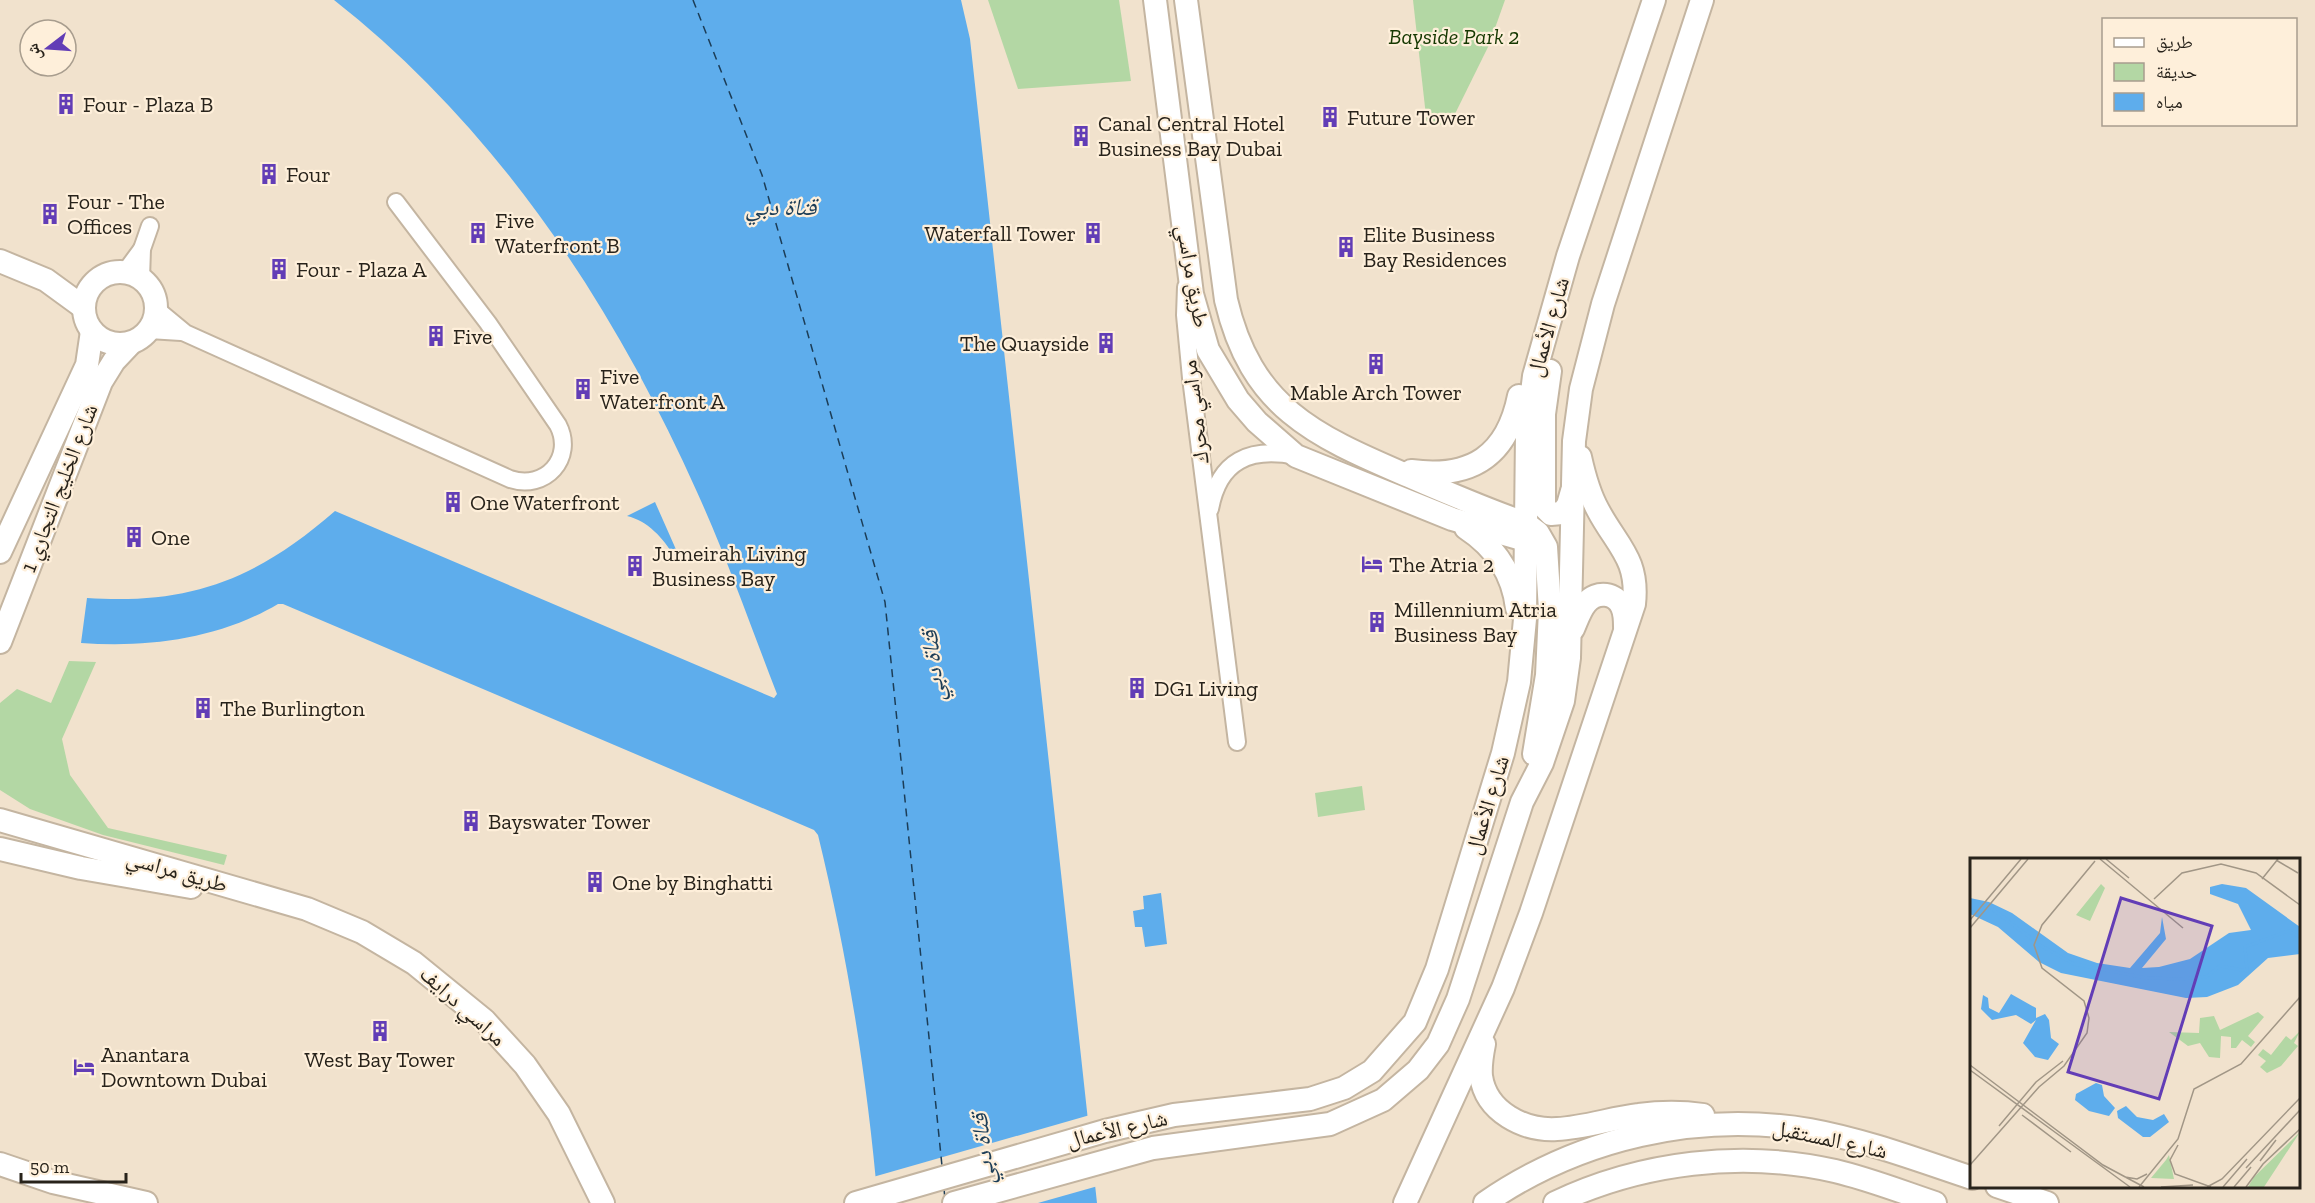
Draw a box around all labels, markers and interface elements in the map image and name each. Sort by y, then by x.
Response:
north arrow [18,18,78,78]
legend [2102,18,2297,126]
park label: Bayside Park 2 [1388,23,1520,50]
text: طريق [2156,31,2193,53]
text: ش [23,41,46,63]
text: حديقة [2156,61,2197,83]
place label: Four - Plaza B [83,91,213,118]
text: مياه [2156,91,2183,113]
building icon: Four - Plaza B [54,92,78,116]
place label: Future Tower [1347,104,1476,131]
building icon: Future Tower [1318,105,1342,129]
place label: Canal Central Hotel Business Bay Dubai [1098,110,1285,162]
building icon: Canal Central Hotel Business Bay Dubai [1069,124,1093,148]
place label: Four [286,161,331,188]
building icon: Four [257,162,281,186]
place label: Four - The Offices [67,188,165,240]
water label: قناة دبي [745,192,820,226]
building icon: Four - The Offices [38,202,62,226]
place label: Five Waterfront B [495,207,620,259]
place label: Waterfall Tower [925,220,1076,247]
building icon: Five Waterfront B [466,221,490,245]
building icon: Waterfall Tower [1081,221,1105,245]
place label: Elite Business Bay Residences [1363,221,1507,273]
street label: طريق مراسي [1167,223,1215,330]
building icon: Elite Business Bay Residences [1334,235,1358,259]
place label: Four - Plaza A [296,256,427,283]
building icon: Four - Plaza A [267,257,291,281]
street label: شارع الأعمال [1521,274,1575,380]
place label: Five [453,323,492,350]
building icon: Five [424,324,448,348]
place label: The Quayside [960,330,1089,357]
building icon: The Quayside [1094,331,1118,355]
building icon: Mable Arch Tower [1364,352,1388,376]
street label: مراسي محرك [1175,358,1218,466]
place label: Five Waterfront A [600,363,726,415]
building icon: Five Waterfront A [571,377,595,401]
place label: Mable Arch Tower [1290,379,1462,406]
street label: شارع الخليج التجاري 1 [15,400,107,577]
place label: One Waterfront [470,489,620,516]
building icon: One Waterfront [441,490,465,514]
place label: One [151,524,190,551]
building icon: One [122,525,146,549]
place label: Jumeirah Living Business Bay [652,540,806,592]
place label: The Atria 2 [1389,551,1494,578]
hotel icon: The Atria 2 [1360,552,1384,576]
building icon: Jumeirah Living Business Bay [623,554,647,578]
place label: Millennium Atria Business Bay [1394,596,1557,648]
building icon: Millennium Atria Business Bay [1365,610,1389,634]
water label: قناة دبي [914,626,955,703]
place label: DG1 Living [1154,675,1258,702]
building icon: DG1 Living [1125,676,1149,700]
place label: The Burlington [220,695,365,722]
building icon: The Burlington [191,696,215,720]
street label: شارع الأعمال [1459,752,1515,858]
place label: Bayswater Tower [488,808,651,835]
building icon: Bayswater Tower [459,809,483,833]
street label: طريق مراسي [122,844,231,902]
inset map [1970,858,2300,1188]
place label: One by Binghatti [612,869,773,896]
building icon: One by Binghatti [583,870,607,894]
street label: مراسي درايف [412,960,512,1055]
building icon: West Bay Tower [368,1019,392,1043]
place label: Anantara Downtown Dubai [101,1041,267,1093]
place label: West Bay Tower [305,1046,455,1073]
hotel icon: Anantara Downtown Dubai [72,1055,96,1079]
street label: شارع الأعمال [1064,1104,1170,1154]
water label: قناة دبي [964,1109,1005,1186]
street label: شارع المستقبل [1770,1114,1890,1164]
scale bar [21,1146,126,1184]
text: 50 m [30,1156,70,1178]

